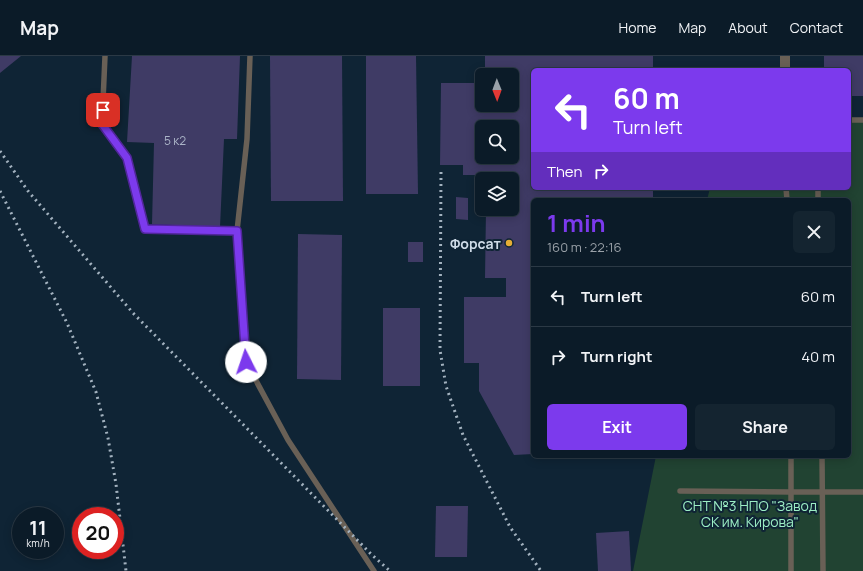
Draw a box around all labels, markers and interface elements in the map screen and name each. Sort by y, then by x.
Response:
text: Map [20,15,59,41]
text: Home [619,18,656,37]
text: Map [678,18,706,37]
text: About [728,18,768,37]
text: Contact [790,18,843,37]
north arrow [475,68,519,112]
map controls [475,68,519,216]
text: 60 m [613,79,680,117]
icon: left [547,84,599,136]
pin [86,93,120,127]
icon: arrive [92,99,114,121]
text: Turn left [613,115,683,139]
button: search [475,120,519,164]
house number: 5 к2 [164,132,186,149]
icon: right [590,160,612,182]
text: Then [547,161,582,182]
button: layers [475,172,519,216]
text: 1 min [547,206,606,239]
button: close [793,211,835,253]
place label: Форсат [450,234,502,253]
marker: Форсат [504,238,514,248]
text: 160 m · 22:16 [547,238,622,256]
icon: left [547,286,569,308]
text: Turn left [581,286,643,307]
text: 60 m [801,286,835,307]
position arrow [225,341,267,383]
icon: right [547,346,569,368]
text: Turn right [581,346,652,367]
text: 40 m [801,346,835,367]
button: Exit [547,404,687,450]
button: Share [695,404,835,450]
park label: СНТ №3 НПО "Завод СК им. Кирова" [683,496,817,531]
speed limit sign: 20 [72,507,124,559]
text: 11 [29,514,47,541]
text: km/h [26,536,50,550]

